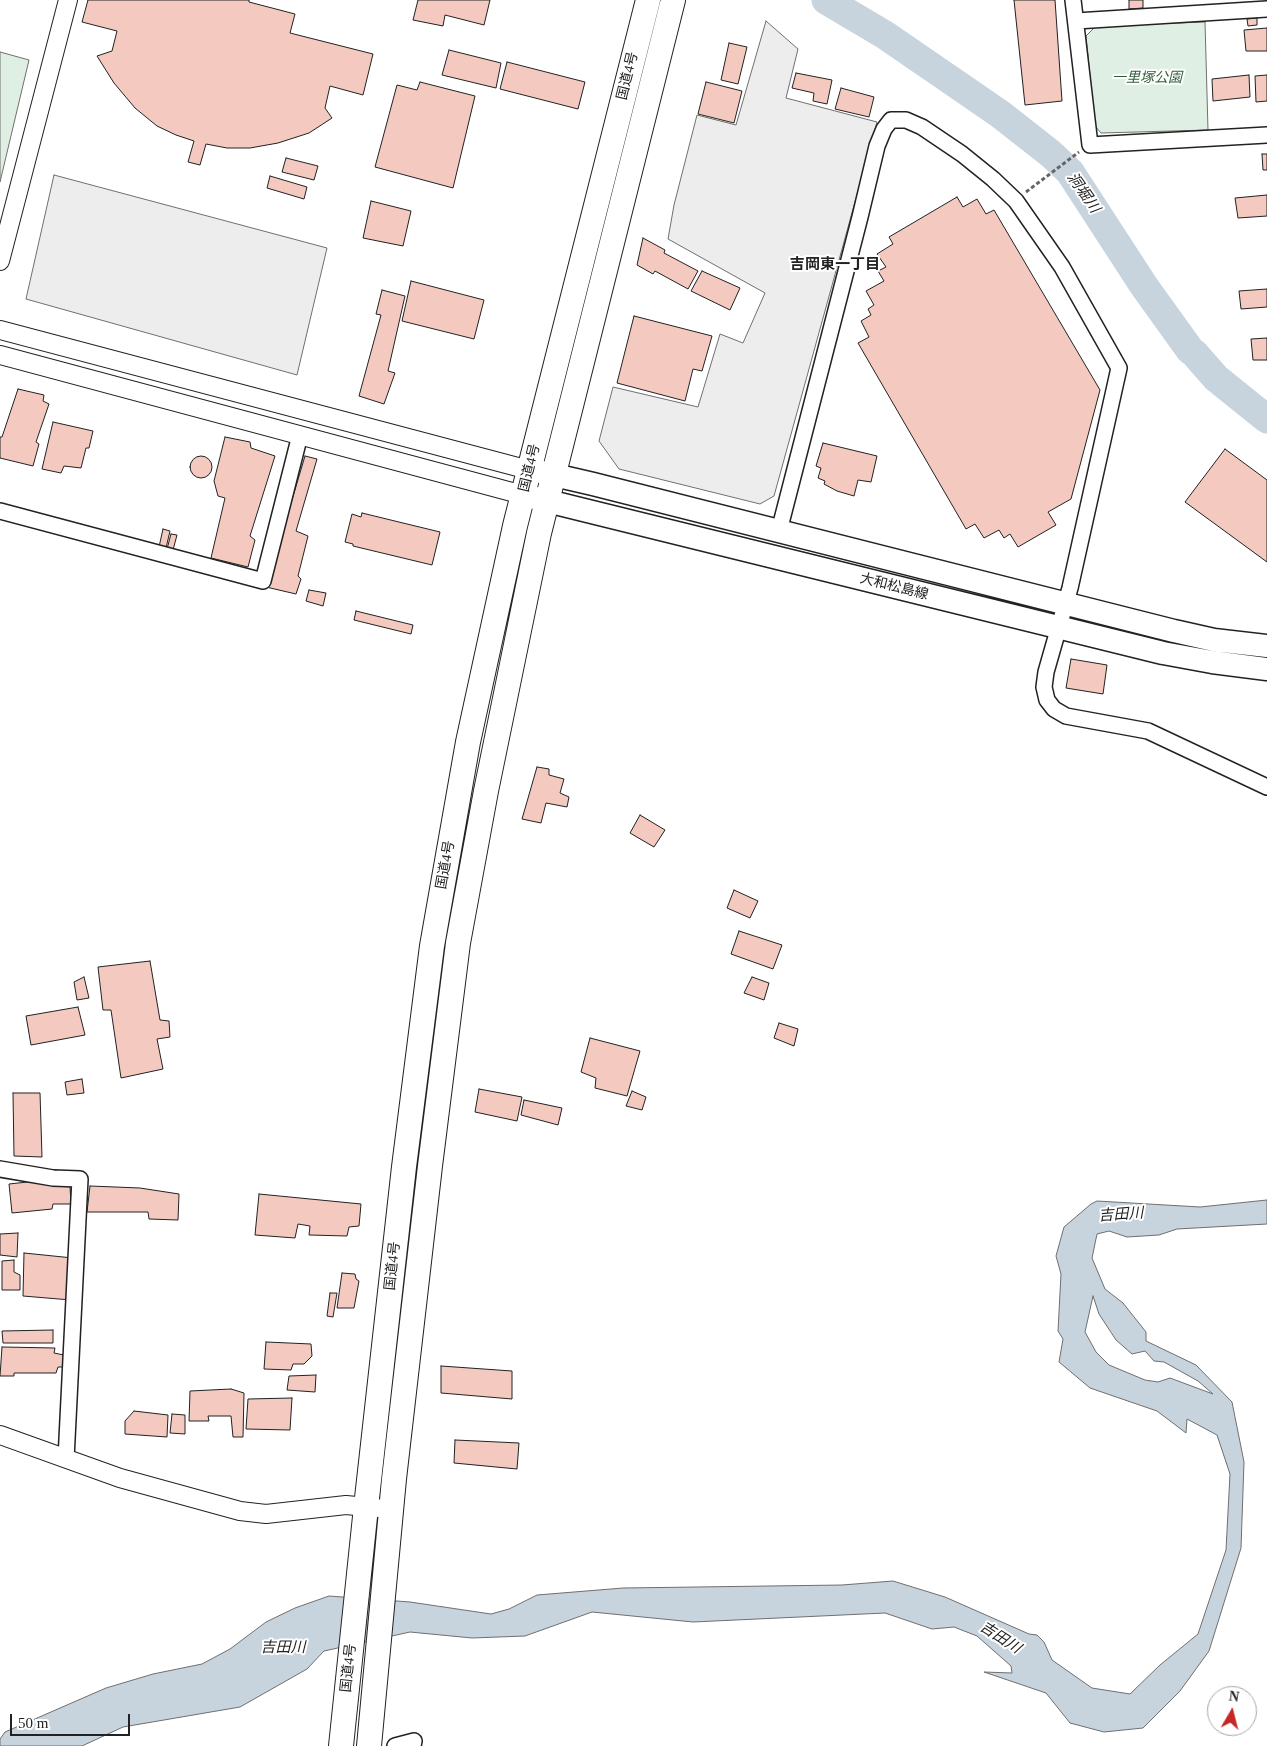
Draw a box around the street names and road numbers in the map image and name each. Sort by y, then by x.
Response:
street label: 国道4号 [614,50,642,102]
street label: 国道4号 [516,442,544,494]
street label: 大和松島線 [858,570,930,604]
street label: 国道4号 [433,839,459,891]
street label: 国道4号 [382,1241,404,1291]
street label: 国道4号 [338,1643,360,1693]

